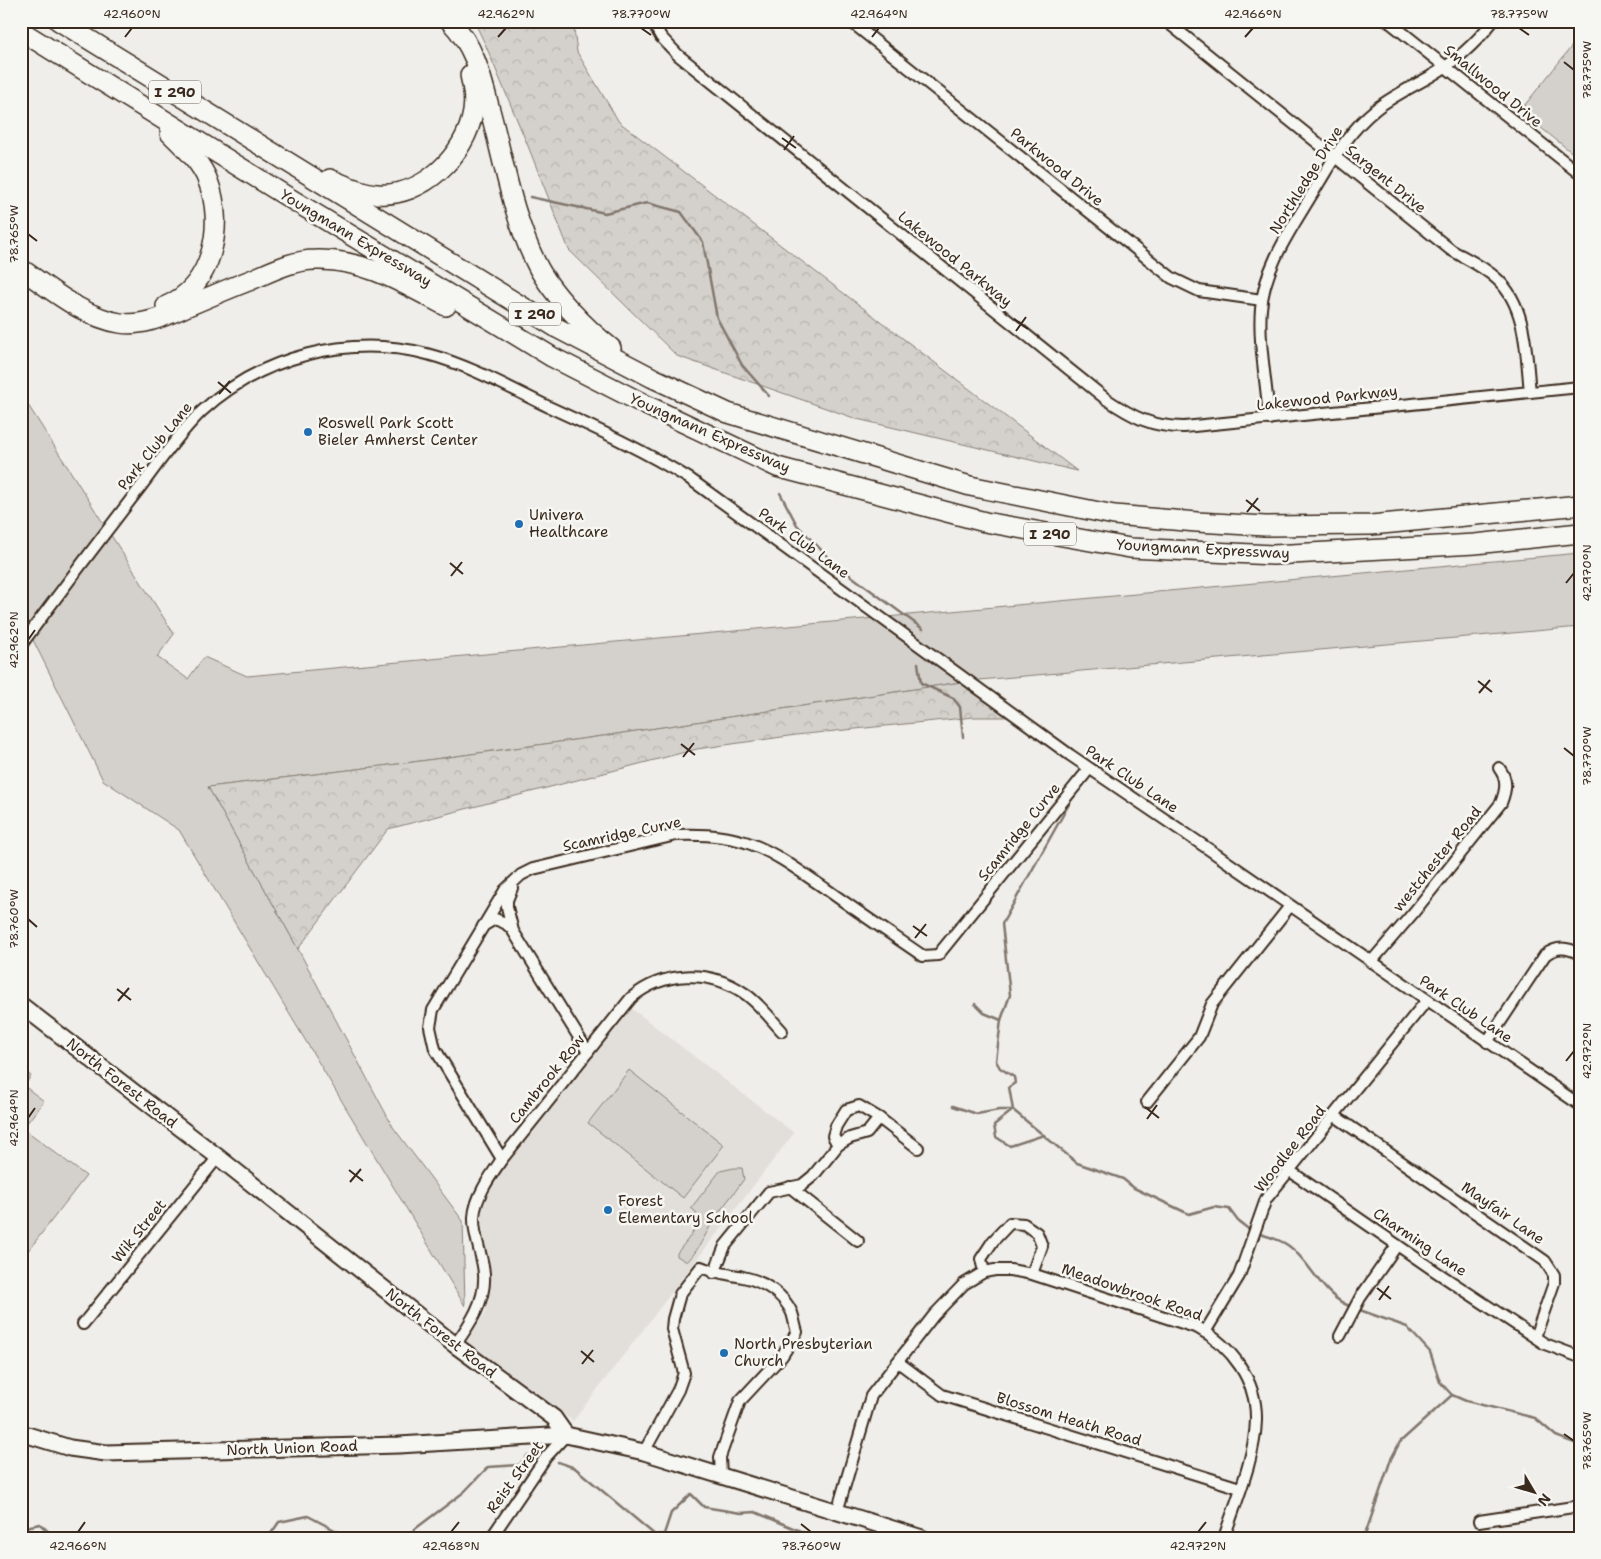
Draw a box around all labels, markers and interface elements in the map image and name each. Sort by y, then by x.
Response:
text: 42.960°N [103,6,161,22]
text: 42.962°N [477,6,535,22]
text: 78.770°W [611,6,671,22]
text: 42.964°N [850,6,908,22]
text: 42.966°N [1224,6,1282,22]
text: 78.775°W [1490,6,1548,22]
street label: Smallwood Drive [1440,40,1546,132]
text: 78.775°W [1579,41,1595,99]
road number: I 290 [149,80,201,104]
street label: Northledge Drive [1265,122,1347,238]
street label: Parkwood Drive [1006,123,1108,211]
street label: Sargent Drive [1341,140,1431,218]
street label: Youngmann Expressway [276,185,436,291]
text: 78.765°W [6,205,22,263]
street label: Lakewood Parkway [894,207,1016,311]
road number: I 290 [509,302,561,326]
street label: Lakewood Parkway [1255,381,1399,415]
street label: Youngmann Expressway [626,388,794,478]
street label: Park Club Lane [113,398,197,494]
place label: Roswell Park Scott Bieler Amherst Center [318,413,478,450]
marker: Roswell Park Scott Bieler Amherst Center [302,426,314,438]
street label: Park Club Lane [754,503,854,583]
place label: Univera Healthcare [529,505,608,542]
marker: Univera Healthcare [513,518,525,530]
road number: I 290 [1024,522,1076,546]
street label: Youngmann Expressway [1116,534,1290,564]
text: 42.970°N [1579,544,1595,602]
text: 42.962°N [6,611,22,669]
text: 78.770°W [1579,726,1595,786]
street label: Park Club Lane [1082,740,1182,818]
street label: Scamridge Curve [973,779,1065,885]
street label: westchester Road [1388,802,1486,916]
street label: Scamridge Curve [561,812,683,856]
text: 78.760°W [6,889,22,949]
street label: Park Club Lane [1416,970,1516,1048]
text: 42.972°N [1579,1023,1595,1079]
street label: Cambrook Row [505,1030,589,1128]
street label: North Forest Road [63,1033,182,1133]
text: 42.964°N [6,1089,22,1147]
street label: Woodlee Road [1250,1101,1331,1197]
street label: Mayfair Lane [1457,1177,1549,1249]
place label: Forest Elementary School [618,1191,754,1228]
street label: Wik Street [107,1195,171,1267]
street label: Charming Lane [1369,1203,1471,1281]
marker: Forest Elementary School [602,1204,614,1216]
street label: Meadowbrook Road [1059,1259,1206,1326]
street label: North Forest Road [382,1283,501,1383]
place label: North Presbyterian Church [734,1334,872,1371]
marker: North Presbyterian Church [718,1347,730,1359]
street label: Blossom Heath Road [994,1387,1144,1451]
text: 78.765°W [1579,1412,1595,1470]
street label: North Union Road [226,1436,359,1460]
street label: Reist Street [482,1437,548,1517]
north arrow [1508,1466,1558,1516]
text: N [1534,1490,1555,1510]
text: 42.966°N [49,1538,107,1554]
text: 42.968°N [422,1538,480,1554]
text: 78.760°W [781,1538,841,1554]
text: 42.972°N [1170,1538,1226,1554]

